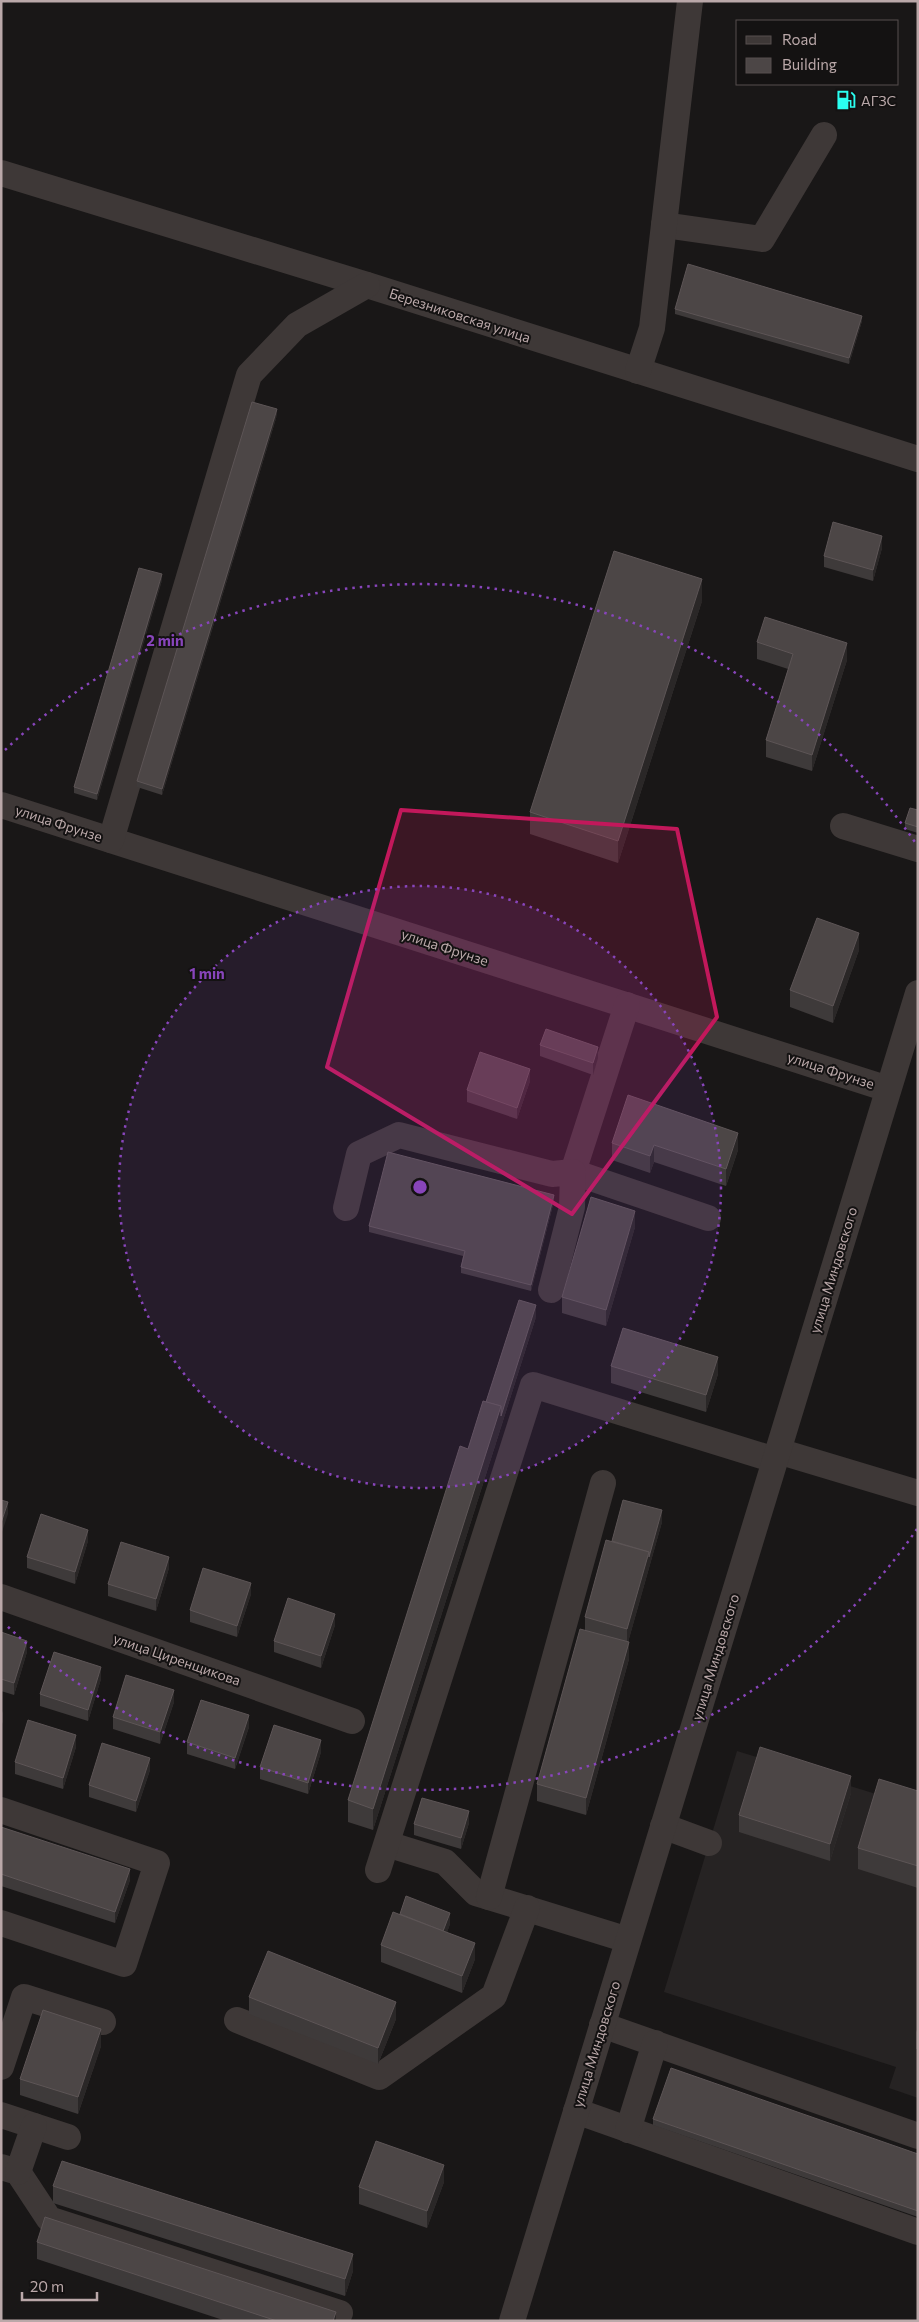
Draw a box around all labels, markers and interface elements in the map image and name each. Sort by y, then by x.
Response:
legend [736,20,899,85]
text: Road [782,30,817,48]
text: Building [782,55,837,73]
fuel station icon: АГЗС [835,89,857,111]
place label: АГЗС [861,92,896,109]
street label: Березниковская улица [387,284,533,346]
text: 2 min [146,631,184,649]
street label: улица Фрунзе [13,801,105,845]
street label: улица Фрунзе [399,925,491,969]
text: 1 min [189,964,225,982]
street label: улица Фрунзе [785,1048,877,1092]
centre of rings [411,1178,429,1196]
street label: улица Миндовского [806,1205,860,1335]
street label: улица Миндовского [688,1592,742,1722]
street label: улица Циренщикова [111,1629,243,1689]
street label: улица Миндовского [569,1979,623,2109]
scale bar [22,2270,98,2302]
text: 20 m [30,2277,64,2295]

